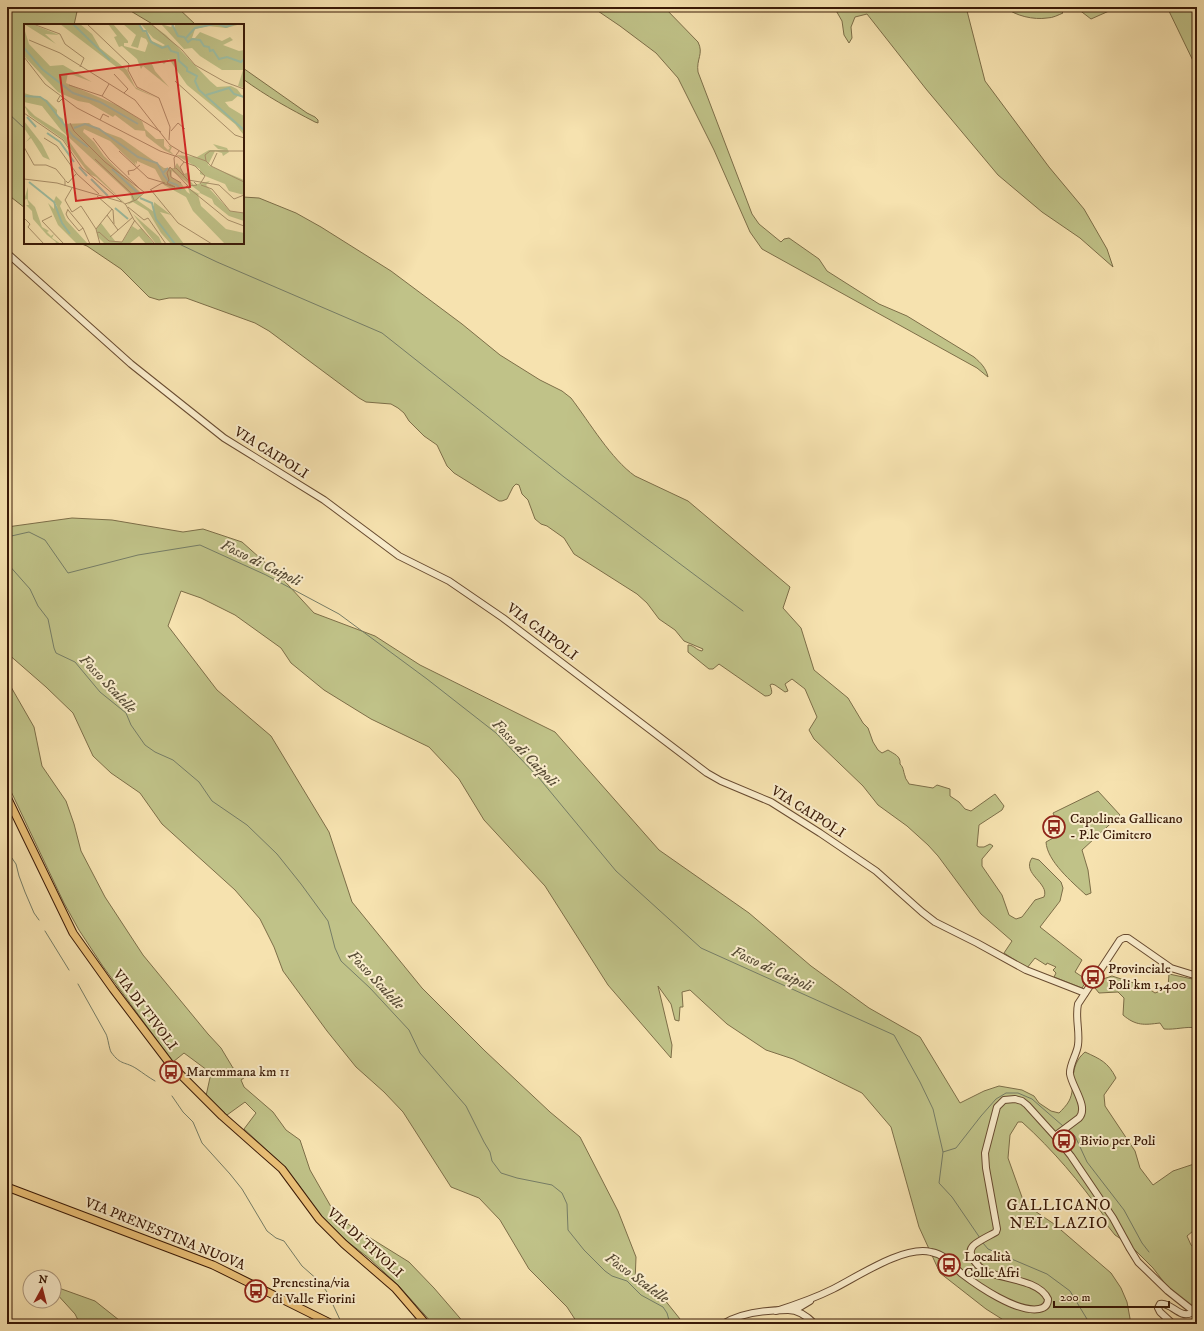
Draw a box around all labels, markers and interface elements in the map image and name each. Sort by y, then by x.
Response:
inset map [24,24,244,244]
street label: VIA CAIPOLI [230,423,312,483]
water label: Fosso di Caipoli [218,535,305,591]
street label: VIA CAIPOLI [502,599,581,665]
water label: Fosso Scalelle [75,651,141,718]
water label: Fosso di Caipoli [488,715,563,792]
street label: VIA CAIPOLI [767,782,849,842]
place label: Capolinea Gallicano - P.le Cimitero [1070,810,1183,844]
bus stop icon: Capolinea Gallicano - P.le Cimitero [1041,814,1067,840]
water label: Fosso di Caipoli [728,942,816,996]
water label: Fosso Scalelle [344,946,409,1014]
place label: Provinciale Poli km 1,400 [1108,960,1186,994]
bus stop icon: Provinciale Poli km 1,400 [1080,964,1106,990]
street label: VIA DI TIVOLI [108,965,181,1054]
bus stop icon: Maremmana km 11 [158,1059,184,1085]
place label: Maremmana km 11 [186,1063,290,1081]
bus stop icon: Bivio per Poli [1051,1128,1077,1154]
place label: Bivio per Poli [1080,1132,1156,1150]
street label: VIA PRENESTINA NUOVA [81,1193,249,1275]
district label: GALLICANO NEL LAZIO [1007,1195,1112,1233]
street label: VIA DI TIVOLI [322,1203,407,1282]
water label: Fosso Scalelle [601,1248,673,1308]
place label: Località Colle Afri [964,1248,1020,1282]
bus stop icon: Località Colle Afri [936,1252,962,1278]
north arrow [22,1269,62,1309]
text: N [38,1273,48,1288]
place label: Prenestina/via di Valle Fiorini [272,1274,356,1308]
bus stop icon: Prenestina/via di Valle Fiorini [243,1278,269,1304]
scale bar [1054,1283,1169,1309]
text: 200 m [1060,1290,1090,1305]

